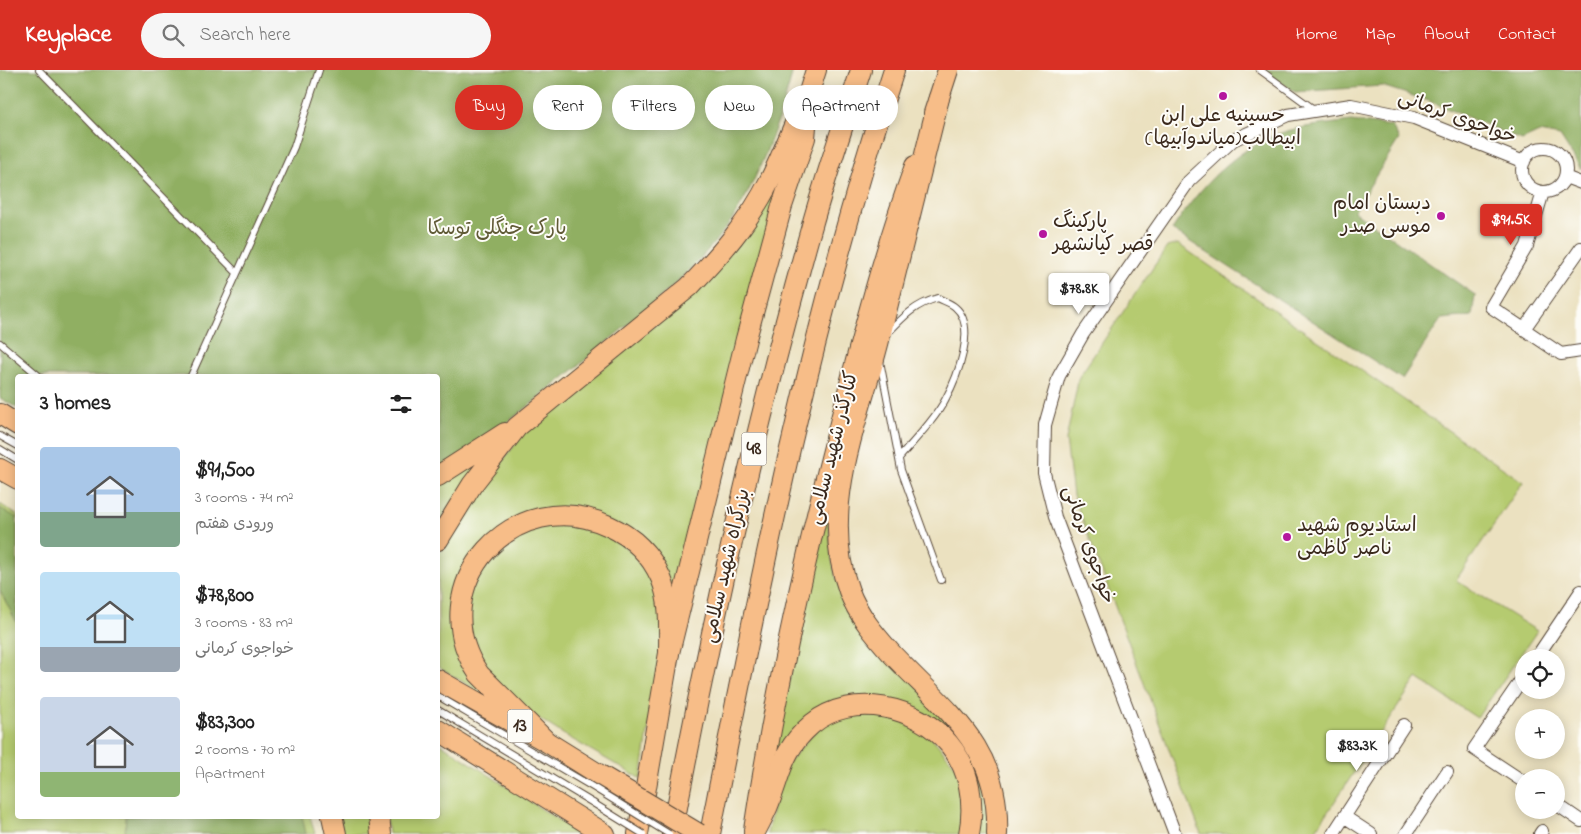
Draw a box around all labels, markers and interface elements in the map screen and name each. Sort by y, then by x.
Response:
search box [141,13,491,58]
text: Keyplace [25,18,111,53]
icon: search [159,21,187,49]
text: Search here [199,22,291,49]
text: Home [1296,22,1337,48]
text: Map [1365,22,1396,48]
text: About [1424,22,1470,48]
text: Contact [1498,22,1556,48]
street label: خواجوی کرمانی [1394,83,1520,153]
chip: Buy [455,85,523,130]
chip: Rent [533,85,602,130]
chip: Filters [612,85,695,130]
chip: New [705,85,773,130]
chip: Apartment [783,85,898,130]
marker: حسینیه علی ابن ابیطالب(میاندوآبیها) [1217,90,1229,102]
place label: حسینیه علی ابن ابیطالب(میاندوآبیها) [1145,102,1301,154]
place label: دبستان امام موسی صدر [1333,190,1431,242]
pin: $91.5K [1470,204,1552,246]
place label: پارکینگ قصر کیانشهر [1051,208,1153,260]
text: $91.5K [1491,208,1531,232]
marker: دبستان امام موسی صدر [1435,210,1447,222]
park label: پارک جنگلی توسکا [428,215,566,244]
marker: پارکینگ قصر کیانشهر [1037,228,1049,240]
pin: $78.8K [1038,272,1120,315]
text: $78.8K [1059,277,1099,301]
street label: کنارگذر شهید سلامی [801,368,867,528]
text: 3 homes [40,389,111,419]
icon: filters [387,390,415,418]
road number: 48 [742,432,766,466]
text: $91,500 [195,456,254,486]
icon: home [80,467,140,527]
street label: خواجوی کرمانی [1054,482,1122,608]
text: 3 rooms · 74 m² [195,486,294,510]
street label: بزرگراه شهید سلامی [695,486,759,646]
text: ورودی هفتم [195,512,274,536]
place label: استادیوم شهید ناصر کاظمی [1297,512,1417,564]
marker: استادیوم شهید ناصر کاظمی [1281,531,1293,543]
text: $78,800 [195,581,254,611]
icon: home [80,592,140,652]
text: 3 rooms · 83 m² [195,611,293,635]
text: خواجوی کرمانی [195,637,294,661]
map controls [1515,649,1565,819]
button: locate [1515,649,1565,699]
text: $83,300 [195,708,255,738]
button: + [1515,709,1565,759]
road number: 13 [508,710,532,742]
icon: home [80,717,140,777]
pin: $83.3K [1316,730,1398,772]
text: $83.3K [1337,734,1377,758]
text: 2 rooms · 70 m² [195,738,295,762]
text: Apartment [195,762,265,786]
button: − [1515,769,1565,819]

